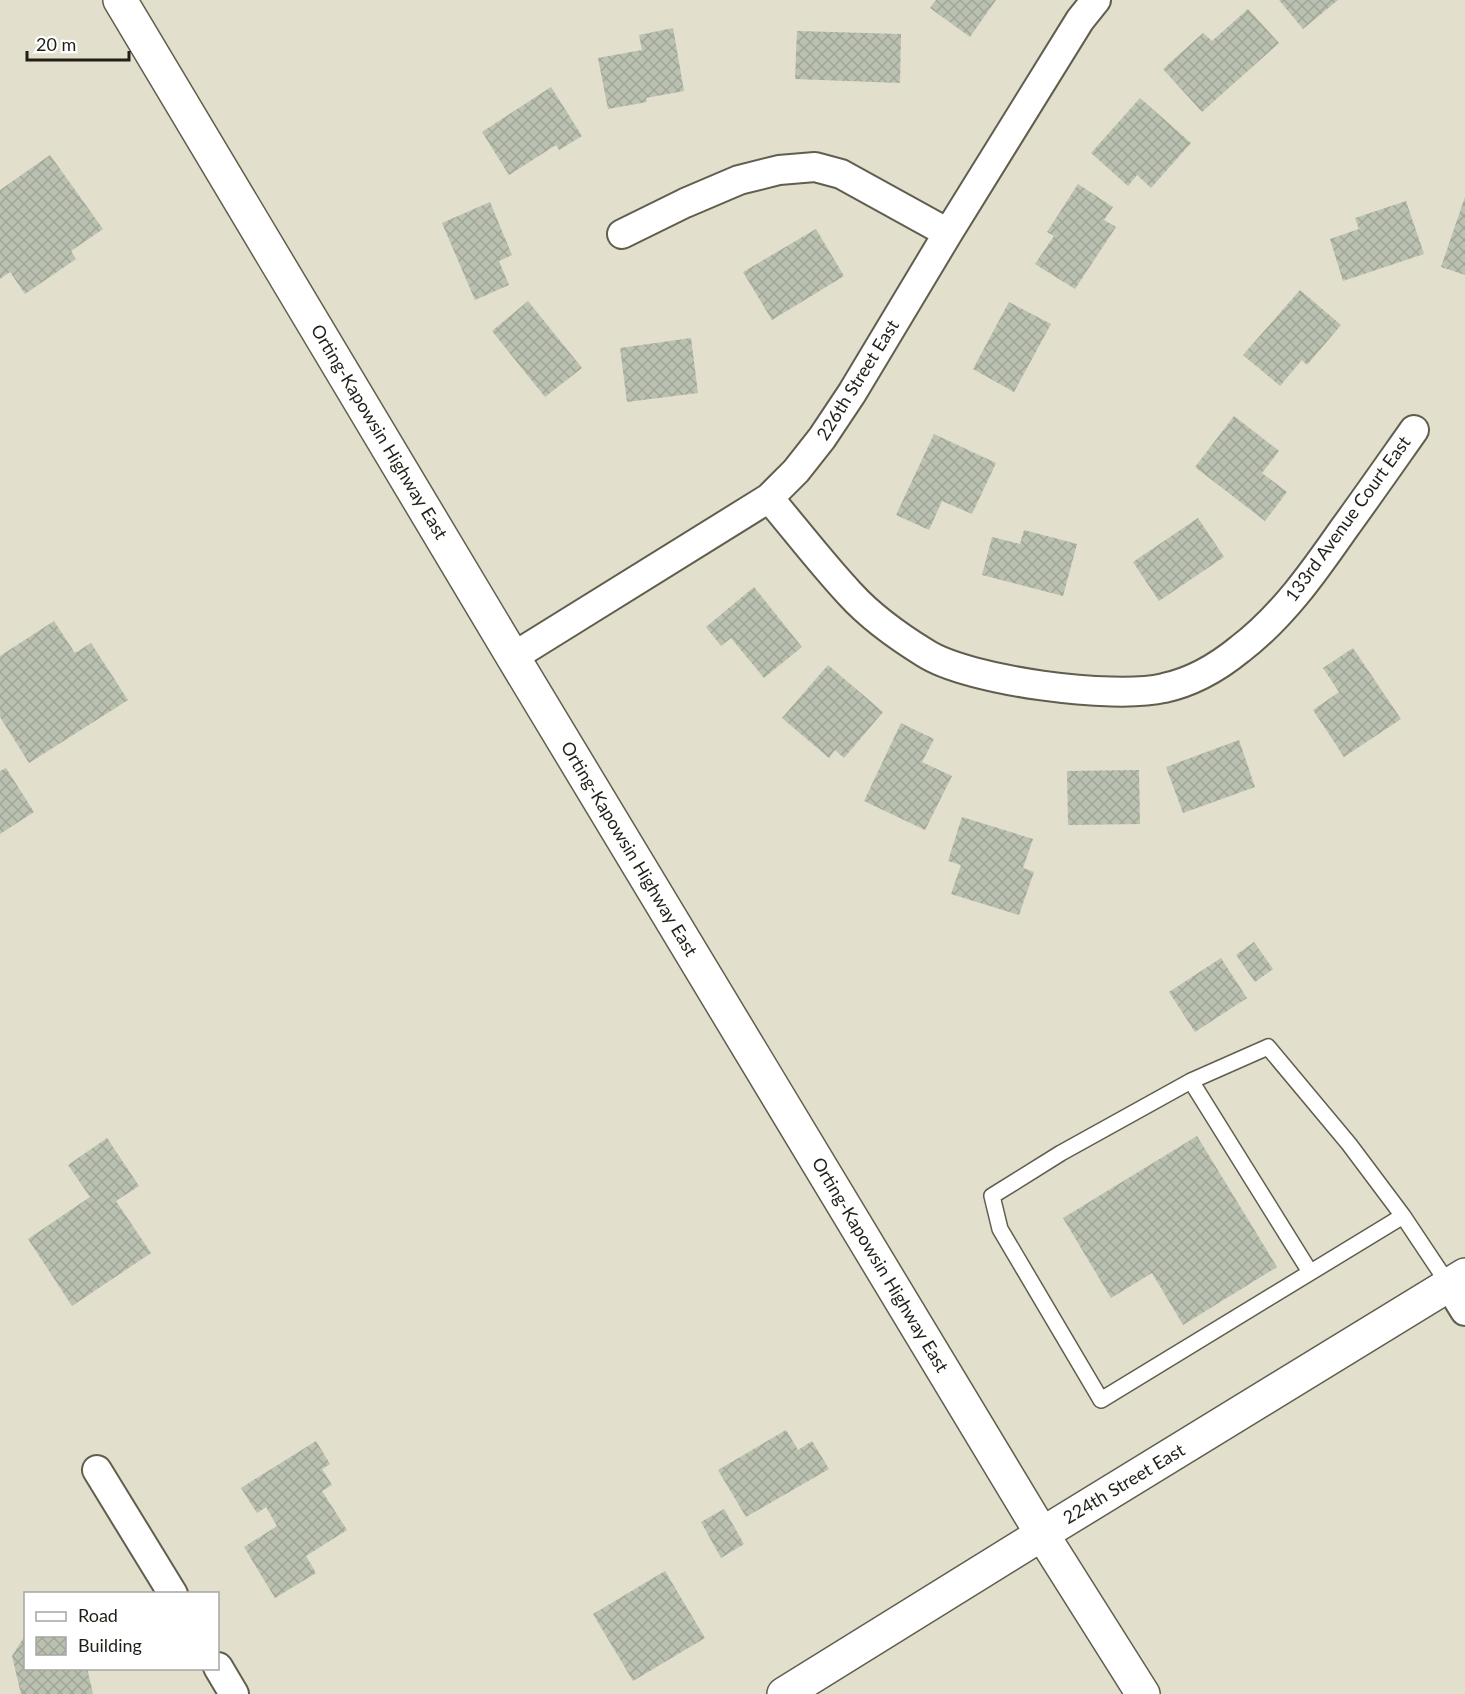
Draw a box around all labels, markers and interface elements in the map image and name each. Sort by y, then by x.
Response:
scale bar [27,24,129,62]
text: 20 m [36,33,76,55]
street label: 226th Street East [811,315,903,444]
street label: Orting-Kapowsin Highway East [307,320,453,543]
street label: 133rd Avenue Court East [1280,431,1415,605]
street label: Orting-Kapowsin Highway East [557,737,703,960]
street label: Orting-Kapowsin Highway East [808,1153,954,1376]
street label: 224th Street East [1059,1438,1189,1528]
legend [24,1592,219,1670]
text: Road [78,1604,118,1626]
text: Building [78,1634,142,1656]

